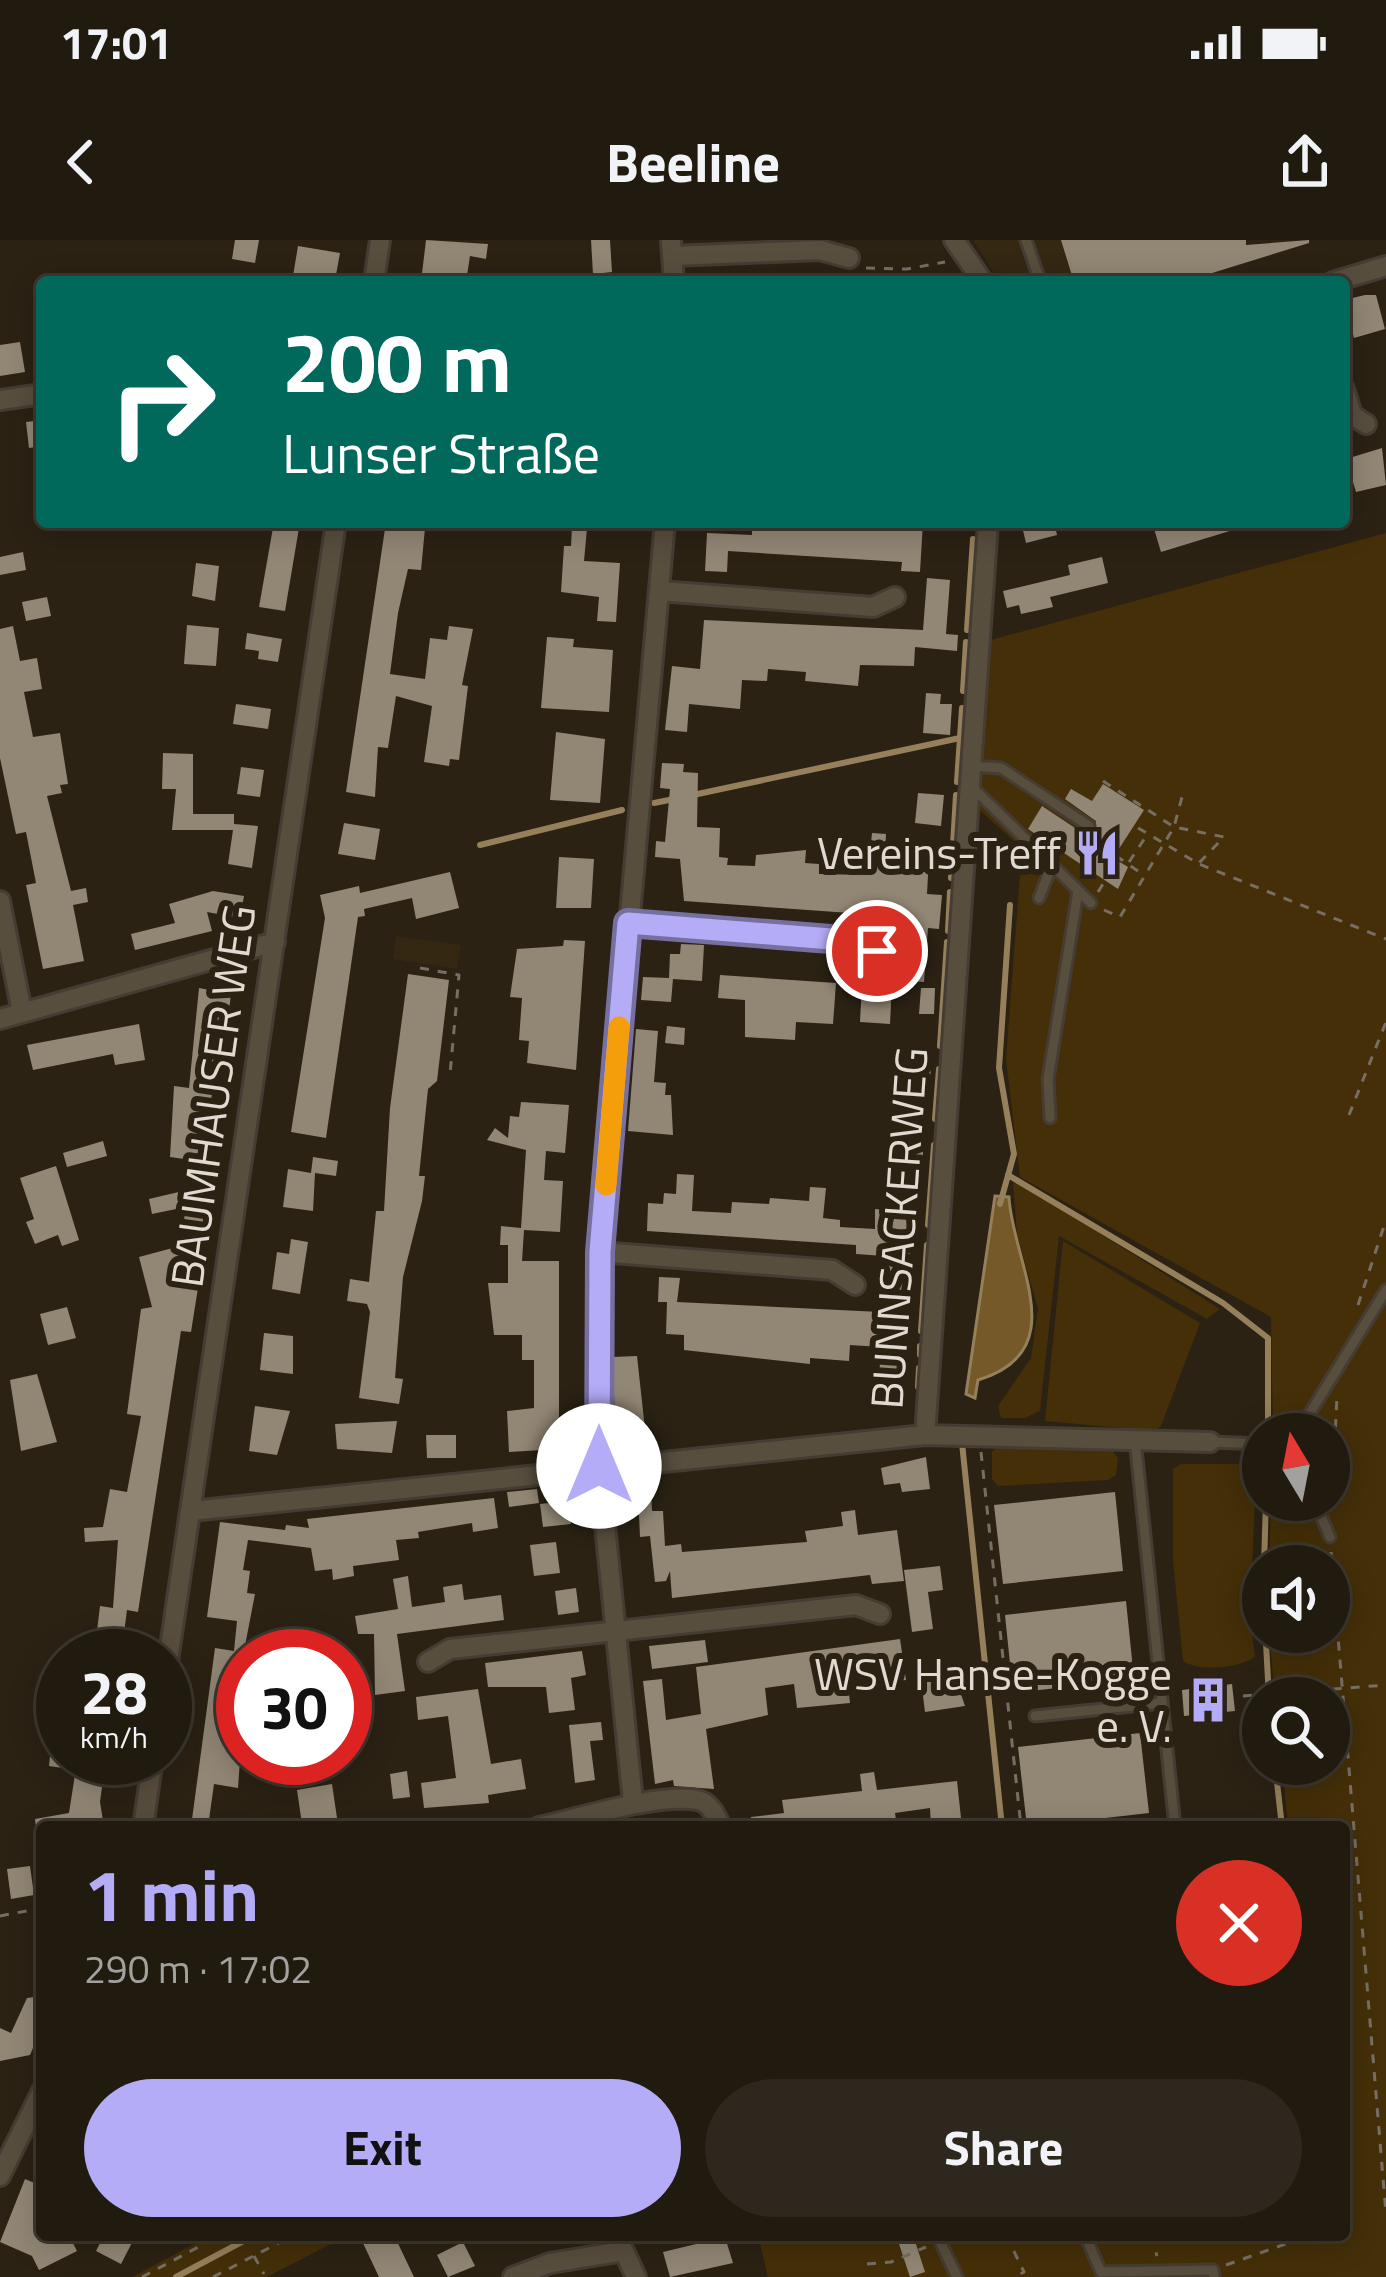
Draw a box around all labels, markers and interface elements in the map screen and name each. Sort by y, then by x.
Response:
text: 17:01 [60,8,172,76]
text: Beeline [606,121,780,203]
icon: back [48,129,114,195]
icon: share [1272,129,1338,195]
text: 200 m [282,297,512,425]
icon: right [84,324,240,480]
text: Lunser Straße [282,412,600,494]
place label: Vereins-Treff [817,818,1061,886]
restaurant icon: Vereins-Treff [1072,828,1122,878]
street label: BAUMHAUSER WEG [152,900,273,1291]
pin [826,900,928,1002]
icon: arrive [844,918,910,984]
street label: BUNNSACKERWEG [851,1045,945,1411]
position arrow [536,1403,662,1529]
north arrow [1242,1413,1350,1521]
map controls [1242,1413,1350,1785]
button: sound [1242,1545,1350,1653]
speed limit sign: 30 [216,1629,372,1785]
place label: WSV Hanse-Kogge e. V. [814,1639,1172,1759]
text: 28 [80,1646,148,1737]
building icon: WSV Hanse-Kogge e. V. [1183,1675,1233,1725]
button: search [1242,1677,1350,1785]
text: km/h [80,1714,148,1760]
text: 1 min [84,1839,259,1949]
button: close [1176,1860,1302,1986]
text: 290 m · 17:02 [84,1939,312,1998]
button: Exit [84,2079,681,2217]
button: Share [705,2079,1302,2217]

